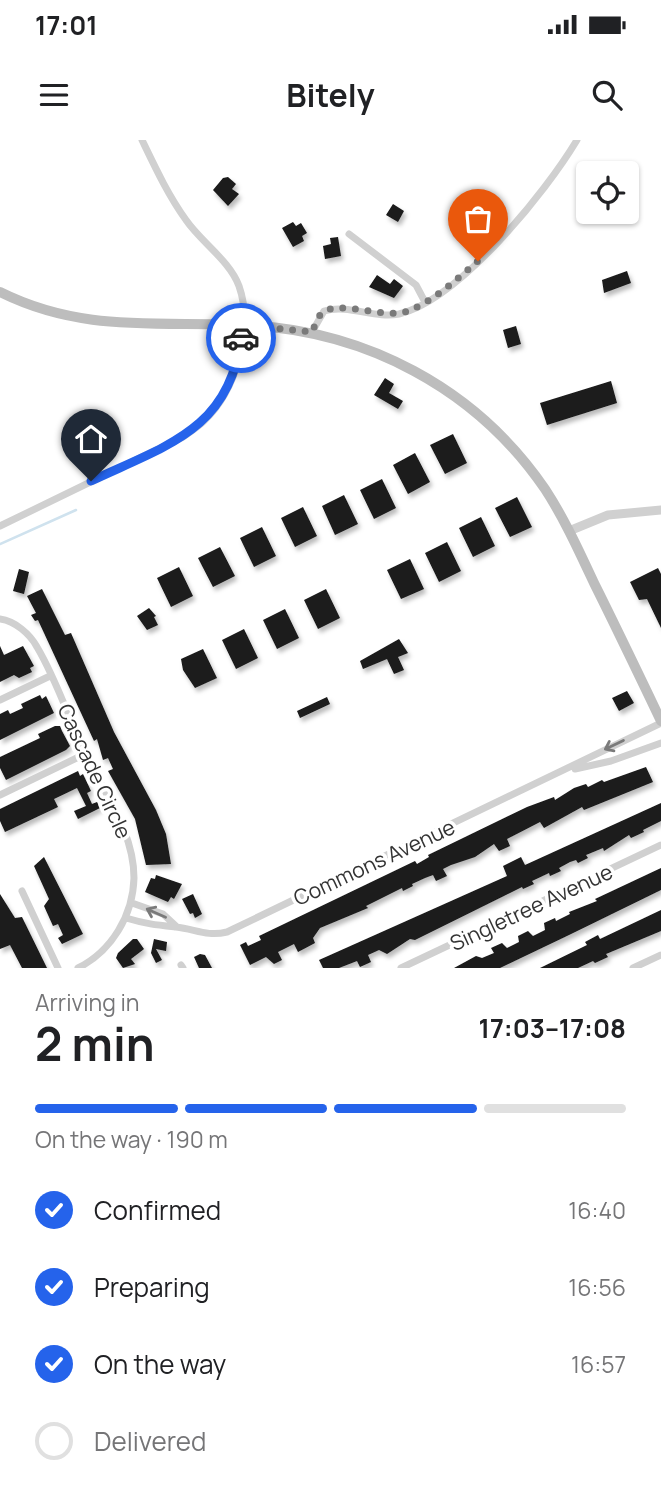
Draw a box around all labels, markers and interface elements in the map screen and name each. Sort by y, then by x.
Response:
text: 17:01 [35,7,98,43]
text: Bitely [286,73,375,117]
icon: menu [35,76,73,114]
icon: search [588,76,626,114]
map controls [576,161,639,224]
button: locate [576,161,639,224]
pin [448,189,508,261]
icon: bag [459,200,497,238]
courier [206,303,276,373]
icon: car [222,319,260,357]
pin [61,409,121,481]
icon: home [72,420,110,458]
street label: Cascade Circle [52,699,138,843]
one-way arrow [604,739,625,753]
street label: Commons Avenue [289,812,459,912]
street label: Singletree Avenue [445,857,617,957]
one-way arrow [146,905,167,918]
text: Arriving in [35,986,140,1018]
text: 17:03–17:08 [479,1010,626,1046]
text: 2 min [35,1012,155,1075]
text: On the way · 190 m [35,1123,228,1155]
icon: check [35,1191,73,1229]
text: Confirmed [94,1192,221,1228]
text: 16:40 [568,1194,626,1226]
icon: check [35,1268,73,1306]
text: Preparing [94,1269,210,1305]
text: 16:56 [568,1271,626,1303]
icon: check [35,1345,73,1383]
text: On the way [94,1346,226,1382]
text: 16:57 [571,1348,626,1380]
text: Delivered [94,1423,206,1459]

